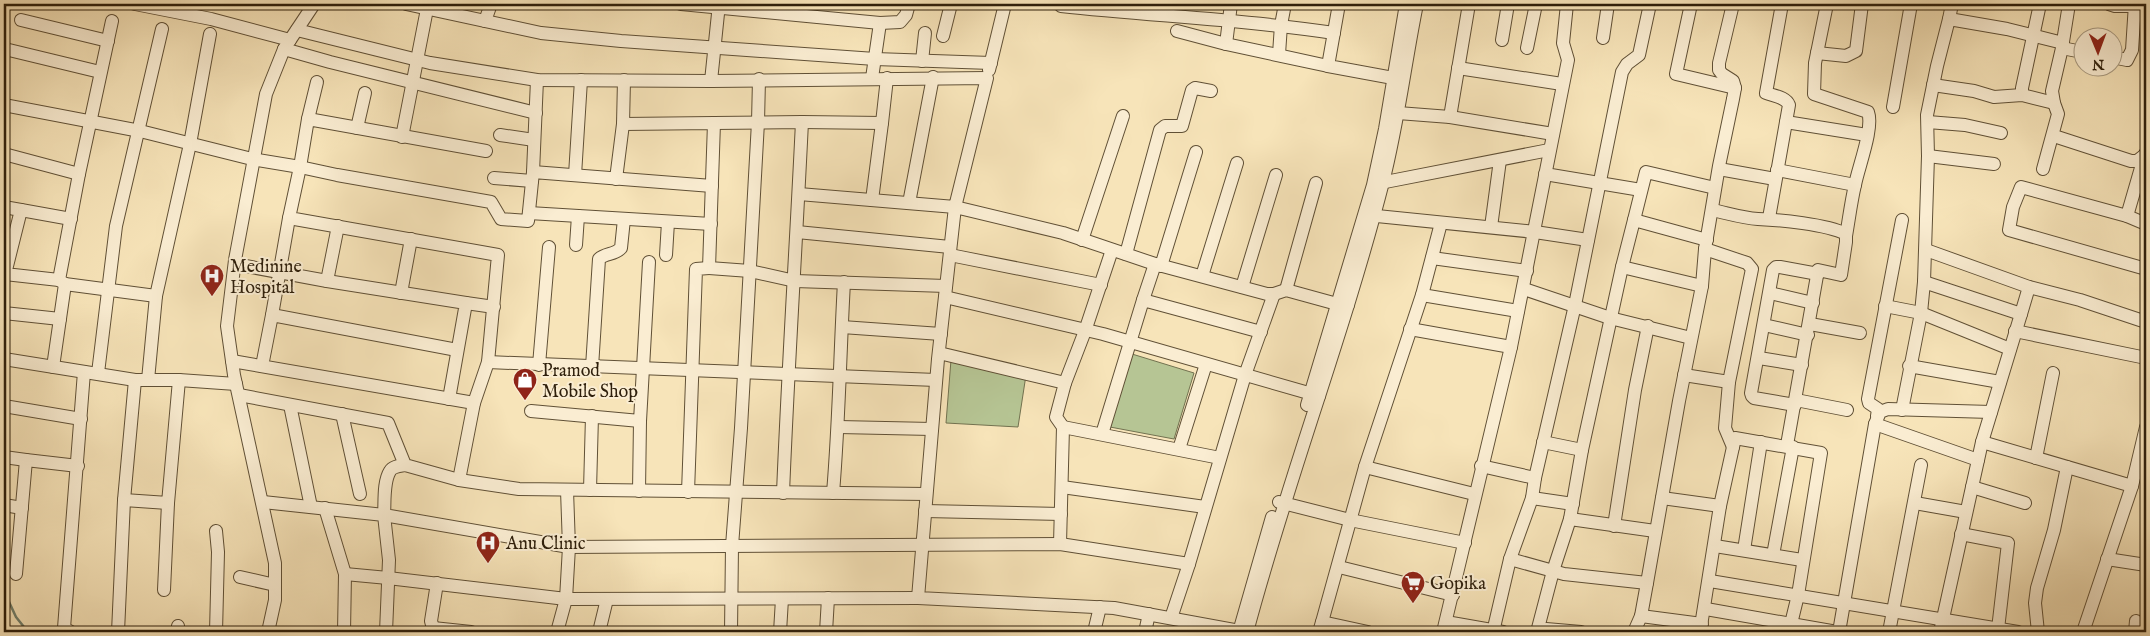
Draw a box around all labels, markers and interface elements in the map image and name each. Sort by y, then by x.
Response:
north arrow [2072,28,2122,78]
text: N [2092,55,2105,73]
place label: Medinine Hospital [230,256,302,300]
hospital icon: Medinine Hospital [199,263,225,297]
place label: Pramod Mobile Shop [542,360,638,404]
shop icon: Pramod Mobile Shop [512,367,538,401]
hospital icon: Anu Clinic [475,530,501,564]
place label: Anu Clinic [505,533,586,556]
supermarket icon: Gopika [1400,570,1426,604]
place label: Gopika [1430,573,1486,596]

